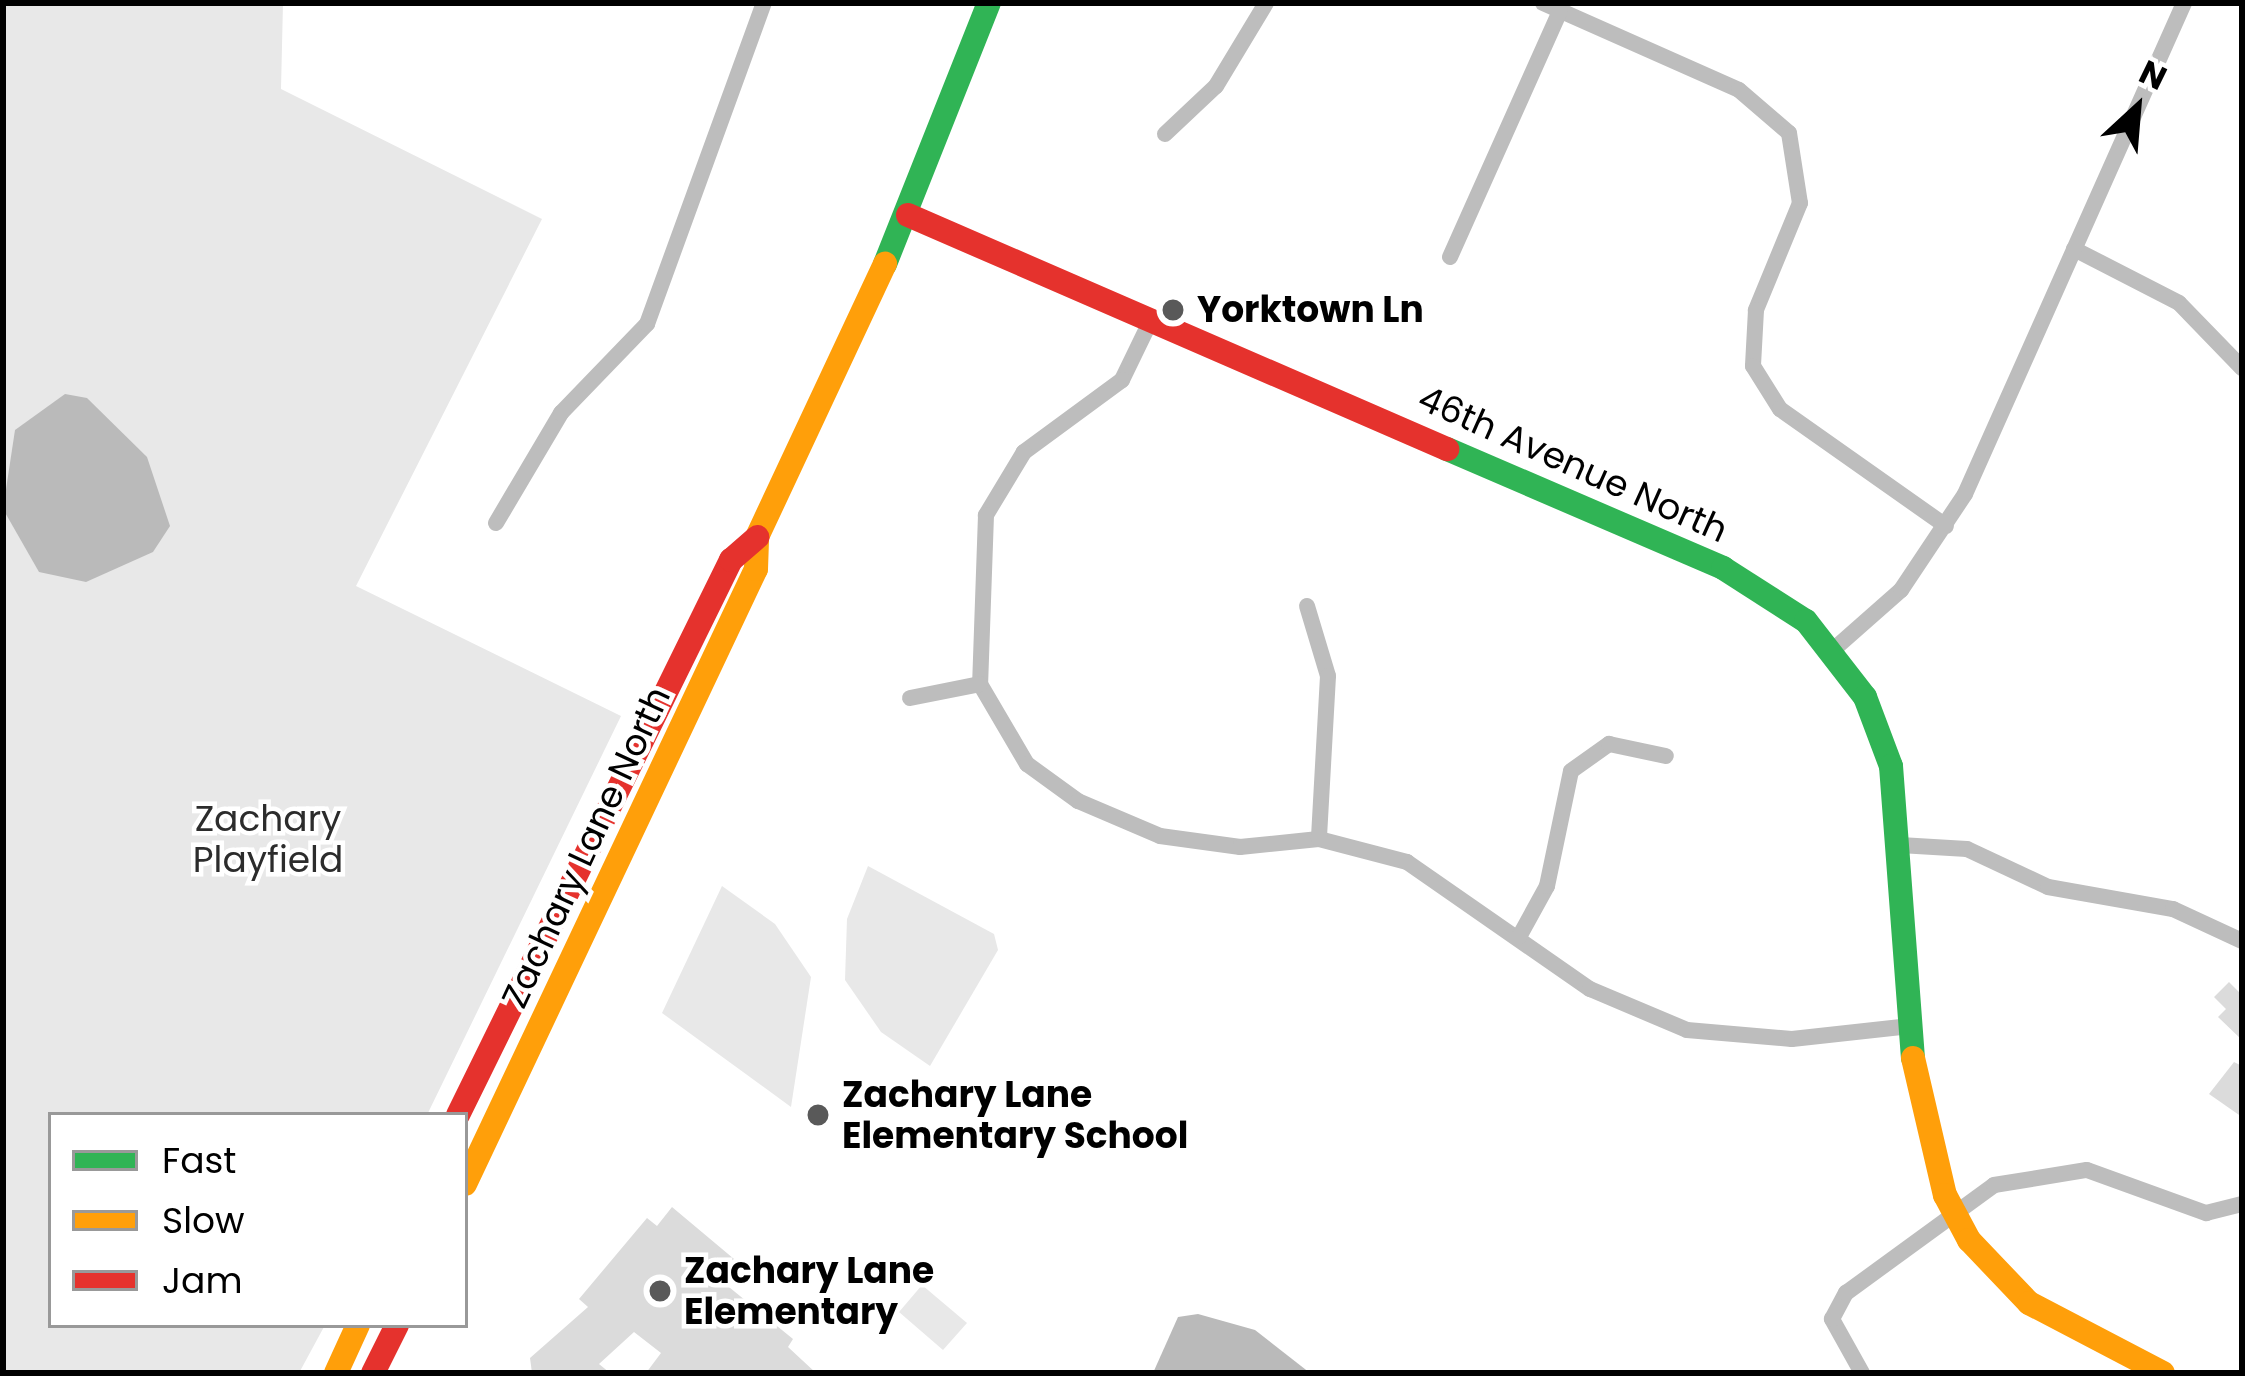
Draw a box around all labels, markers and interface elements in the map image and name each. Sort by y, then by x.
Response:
north arrow [2077,48,2197,168]
text: N [2132,49,2174,102]
place label: Yorktown Ln [1197,288,1424,332]
marker: Yorktown Ln [1160,297,1186,323]
street label: 46th Avenue North [1412,376,1734,552]
street label: Zachary Lane North [493,680,679,1014]
park label: Zachary Playfield [193,796,343,881]
place label: Zachary Lane Elementary School [842,1072,1188,1157]
marker: Zachary Lane Elementary School [805,1102,831,1128]
legend [48,1112,468,1328]
text: Fast [162,1135,236,1186]
text: Slow [162,1195,245,1246]
place label: Zachary Lane Elementary [684,1248,934,1333]
text: Jam [162,1255,243,1306]
marker: Zachary Lane Elementary [647,1278,673,1304]

